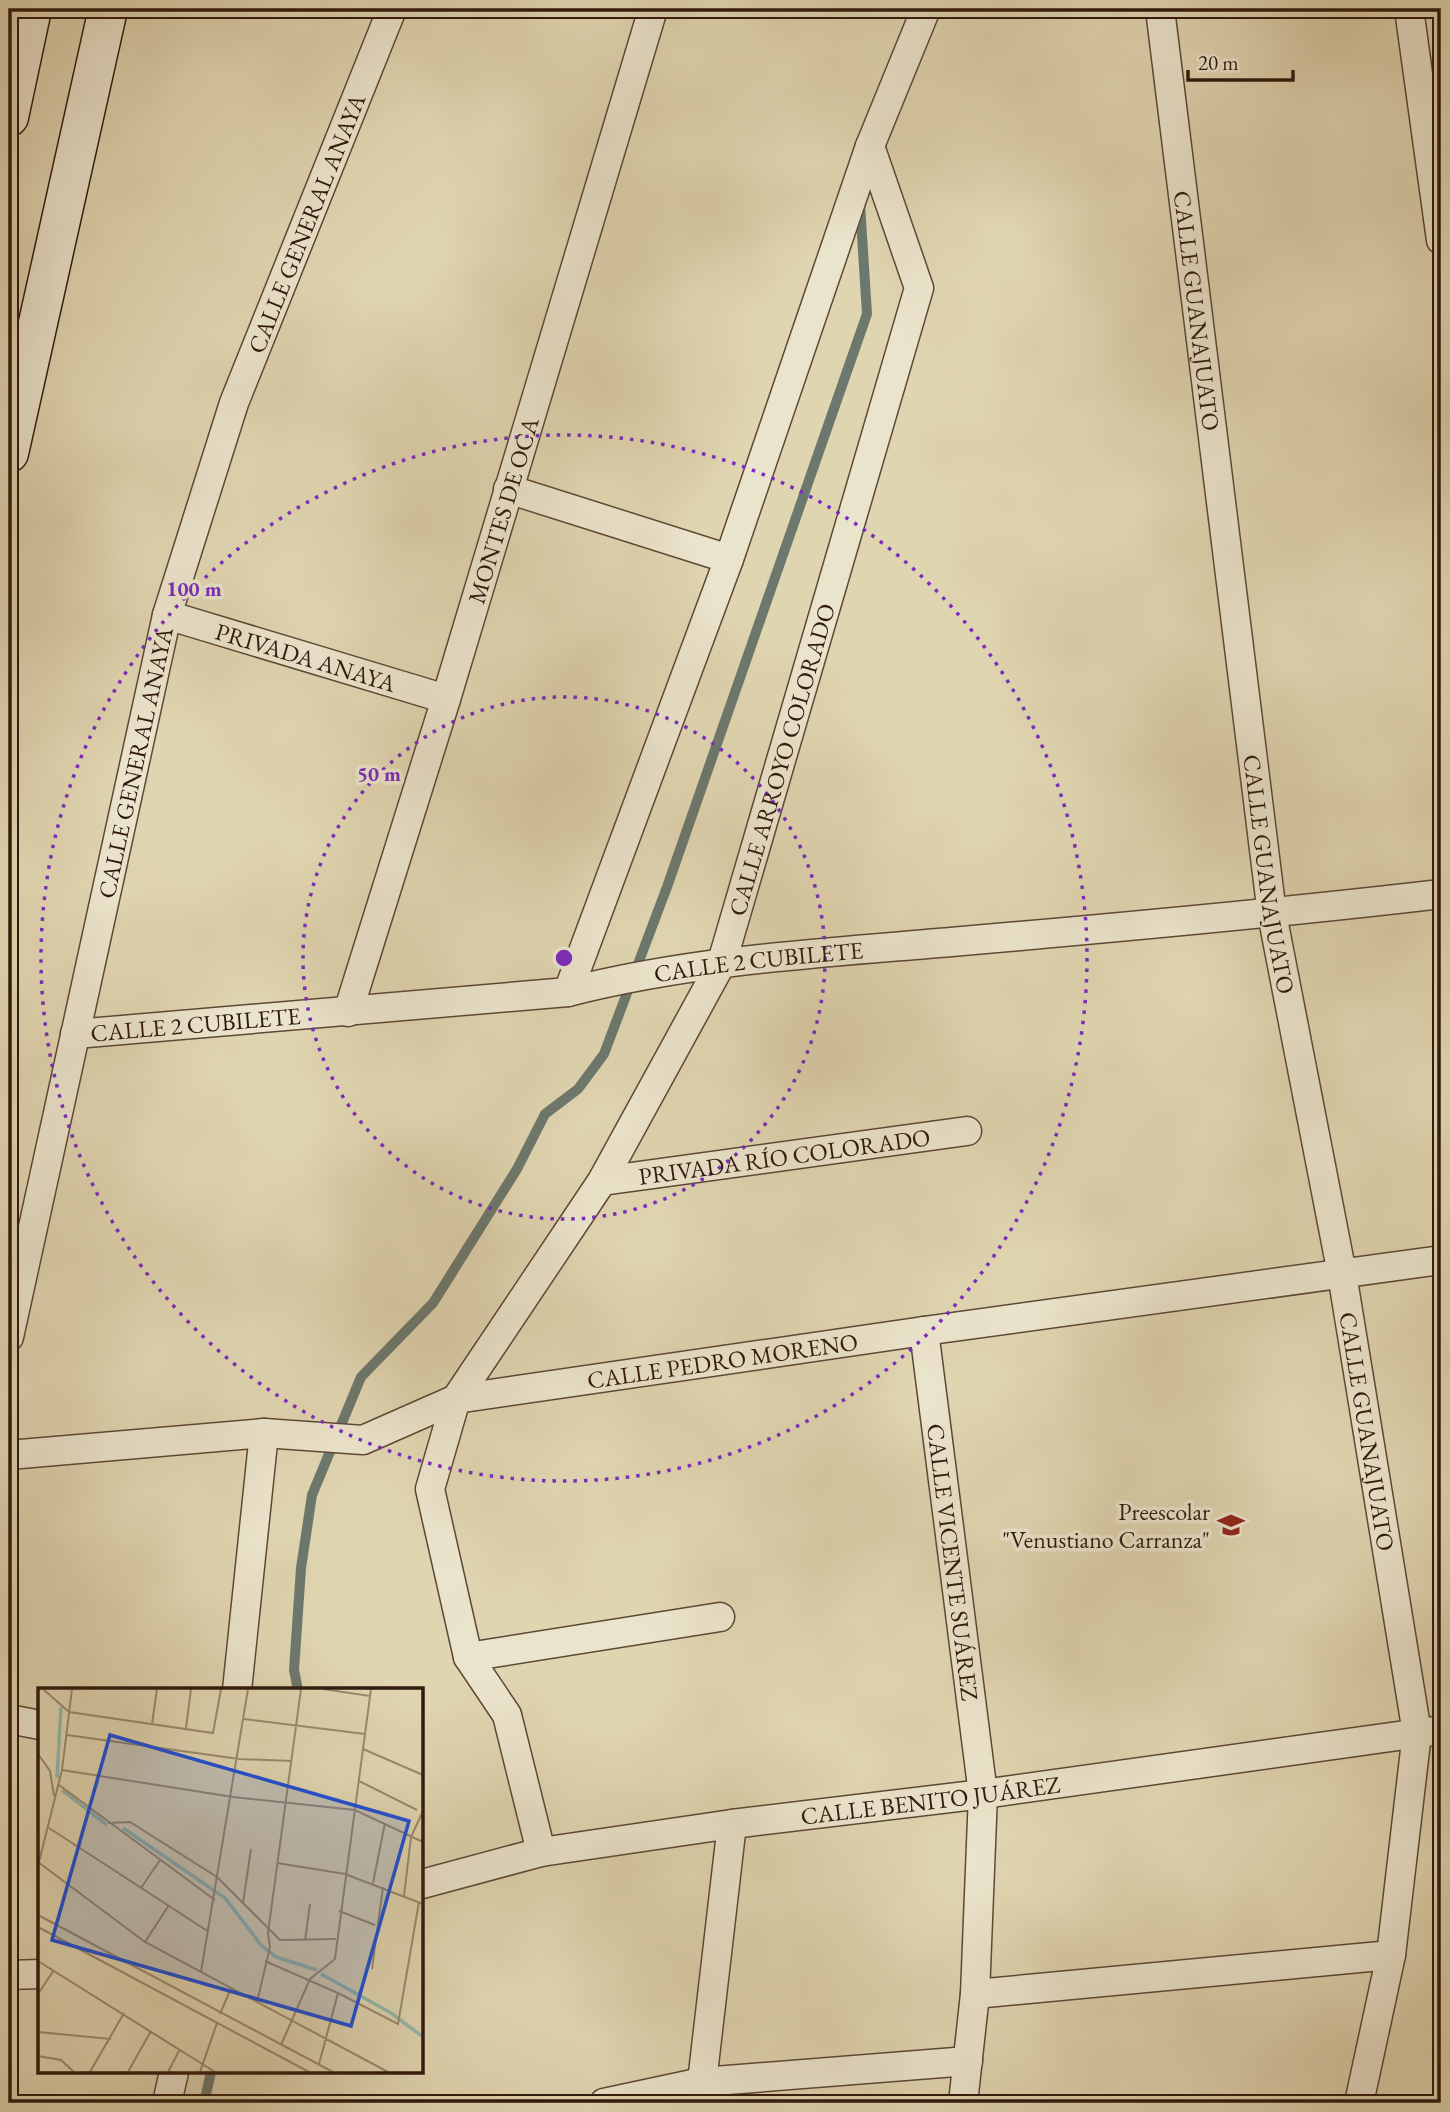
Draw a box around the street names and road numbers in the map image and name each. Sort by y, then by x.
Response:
street label: CALLE GENERAL ANAYA [240,89,372,358]
street label: CALLE GUANAJUATO [1167,189,1228,433]
street label: MONTES DE OCA [460,413,545,607]
street label: CALLE ARROYO COLORADO [721,600,842,919]
street label: PRIVADA ANAYA [212,615,400,699]
street label: CALLE GENERAL ANAYA [90,624,180,901]
street label: CALLE GUANAJUATO [1237,753,1303,996]
street label: CALLE 2 CUBILETE [651,934,864,989]
street label: CALLE 2 CUBILETE [89,999,302,1048]
street label: PRIVADA RÍO COLORADO [636,1121,932,1191]
street label: CALLE GUANAJUATO [1333,1310,1402,1553]
street label: CALLE PEDRO MORENO [585,1325,860,1395]
street label: CALLE VICENTE SUÁREZ [920,1422,987,1703]
street label: CALLE BENITO JUÁREZ [799,1768,1063,1831]

